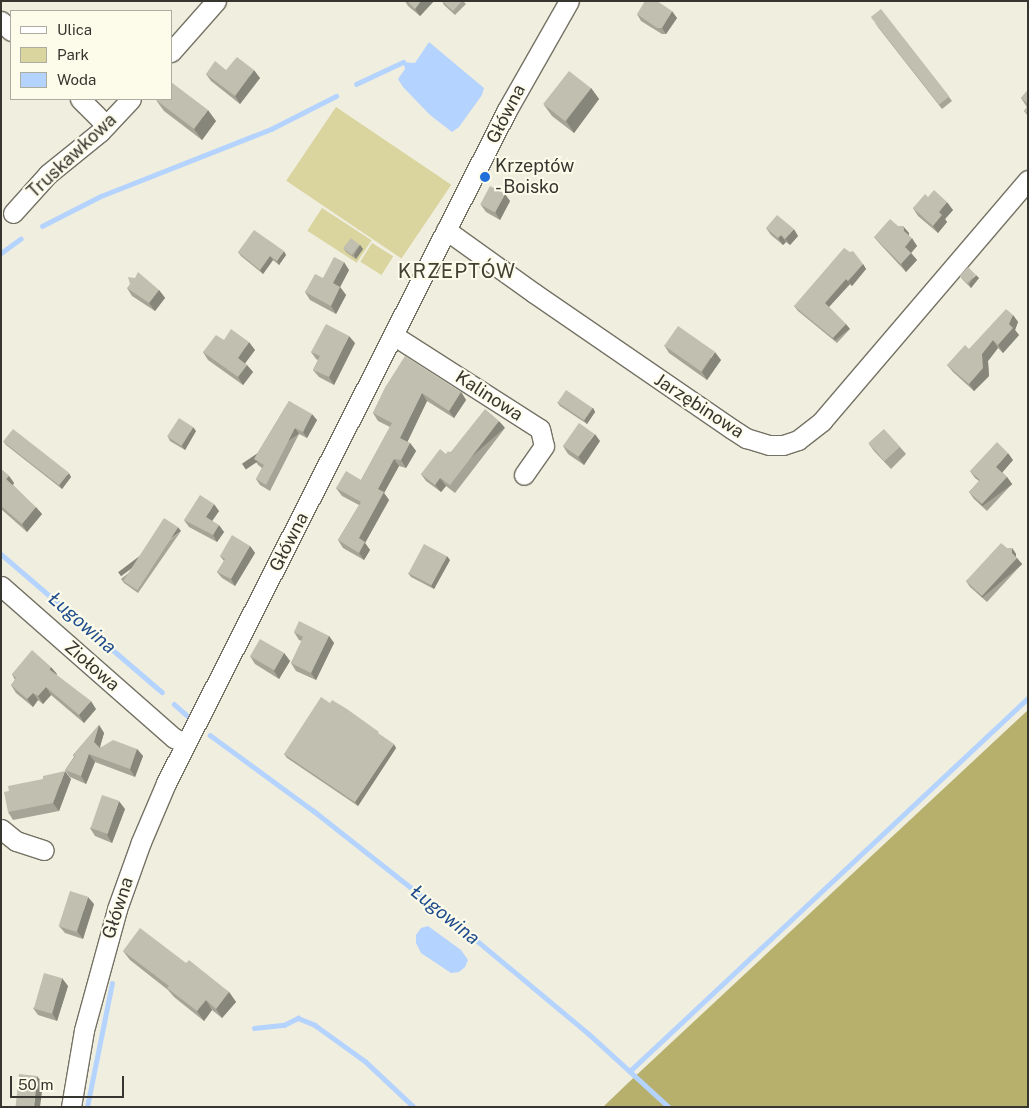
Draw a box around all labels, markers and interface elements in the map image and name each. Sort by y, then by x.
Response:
legend [10,10,172,100]
text: Ulica [57,21,92,38]
text: Park [57,46,89,63]
text: Woda [57,71,96,88]
street label: Główna [482,81,530,147]
street label: Truskawkowa [23,109,121,203]
place label: Krzeptów - Boisko [495,156,574,198]
marker: Krzeptów - Boisko [479,171,491,183]
district label: KRZEPTÓW [397,259,517,283]
street label: Kalinowa [451,366,527,426]
street label: Jarzębinowa [650,369,748,443]
street label: Główna [265,509,313,575]
water label: Ługowina [43,587,121,659]
street label: Ziołowa [60,636,124,696]
street label: Główna [98,874,138,942]
water label: Ługowina [406,880,484,950]
scale bar [12,1066,126,1098]
text: 50 m [18,1076,53,1093]

